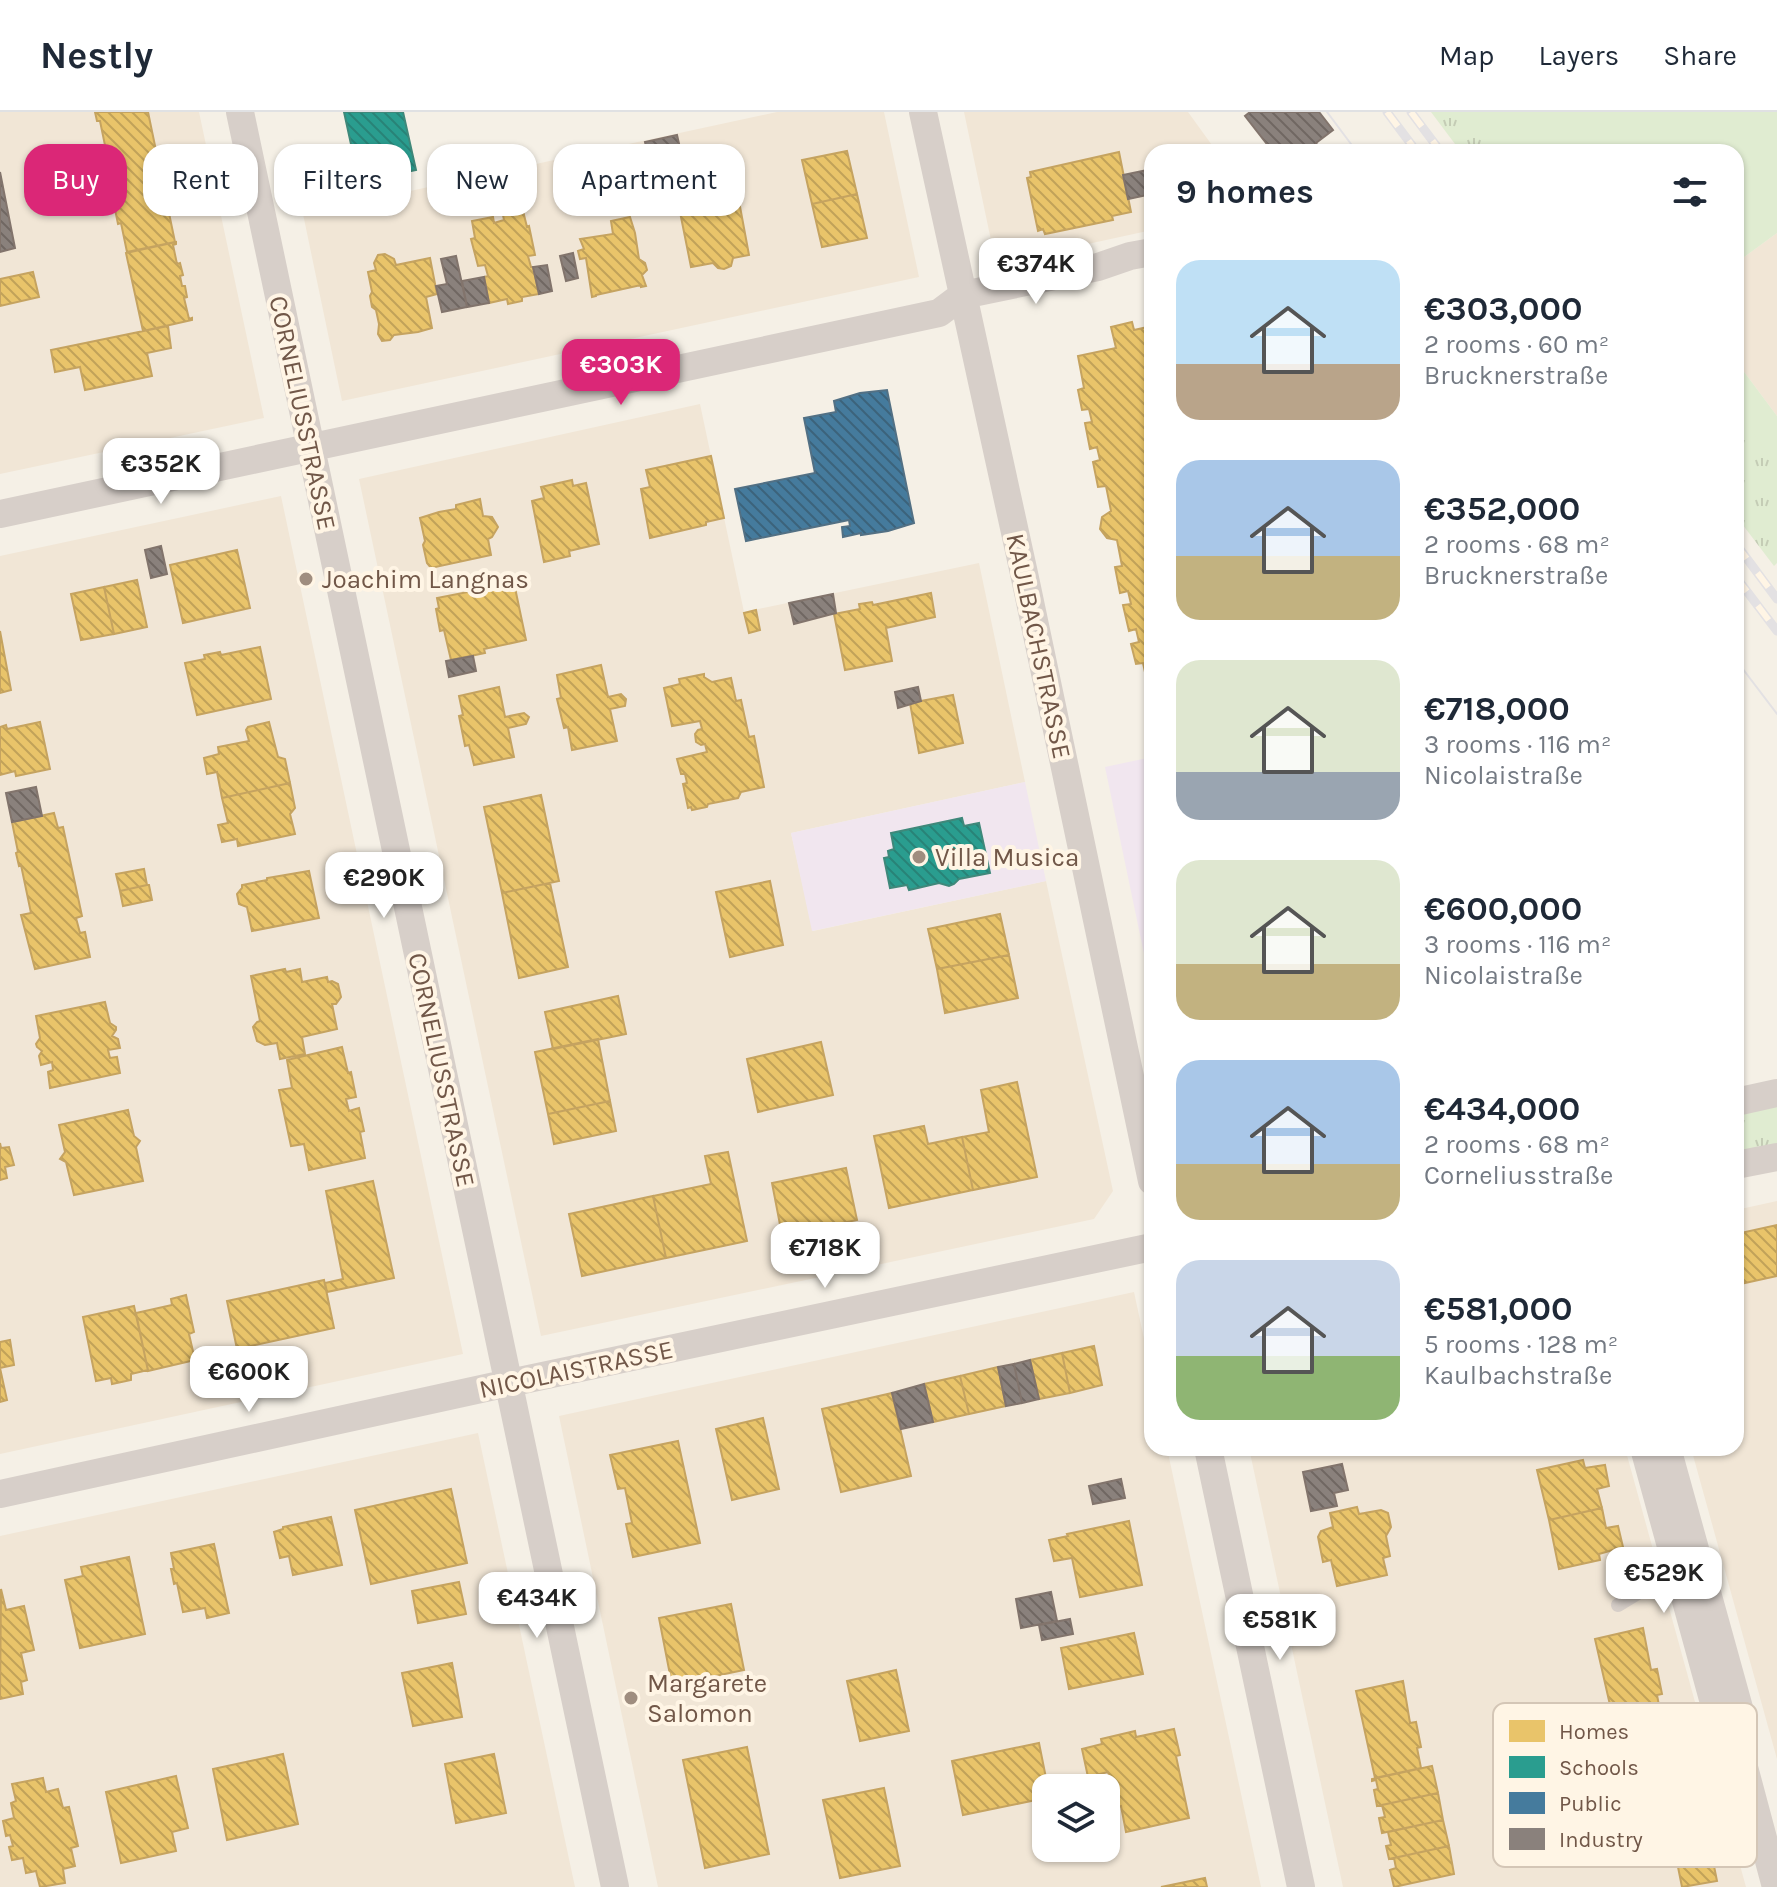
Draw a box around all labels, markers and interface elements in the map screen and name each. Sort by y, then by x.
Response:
text: Nestly [40,33,153,78]
text: Map [1439,39,1494,72]
text: Layers [1538,39,1619,72]
text: Share [1663,39,1737,72]
chip: Buy [24,144,127,216]
chip: Rent [143,144,258,216]
chip: Filters [274,144,411,216]
chip: New [427,144,537,216]
chip: Apartment [553,144,745,216]
icon: filters [1668,170,1712,214]
text: 9 homes [1176,172,1314,212]
pin: €374K [980,238,1092,306]
text: €374K [997,248,1075,279]
text: €303,000 [1424,289,1582,329]
icon: home [1240,292,1336,388]
street label: CORNELIUSSTRASSE [263,293,342,533]
text: 2 rooms · 60 m² [1424,329,1609,360]
pin: €303K [565,339,677,407]
text: €303K [580,349,662,380]
text: Brucknerstraße [1424,360,1608,391]
pin: €352K [105,438,217,506]
text: €352K [121,448,201,479]
text: €352,000 [1424,489,1580,529]
icon: home [1240,492,1336,588]
text: 2 rooms · 68 m² [1424,529,1610,560]
street label: KAULBACHSTRASSE [999,530,1078,762]
text: Brucknerstraße [1424,560,1608,591]
place label: Joachim Langnas [322,564,529,595]
marker: Joachim Langnas [297,570,315,588]
text: €718,000 [1424,689,1570,729]
icon: home [1240,692,1336,788]
text: 3 rooms · 116 m² [1424,729,1611,760]
text: Nicolaistraße [1424,760,1583,791]
place label: Villa Musica [935,842,1079,873]
marker: Villa Musica [910,848,928,866]
pin: €290K [328,852,440,920]
text: €290K [343,862,425,893]
text: €600,000 [1424,889,1582,929]
icon: home [1240,892,1336,988]
text: 3 rooms · 116 m² [1424,929,1611,960]
street label: CORNELIUSSTRASSE [402,950,481,1190]
text: Nicolaistraße [1424,960,1583,991]
text: €434,000 [1424,1089,1580,1129]
icon: home [1240,1092,1336,1188]
text: 2 rooms · 68 m² [1424,1129,1610,1160]
text: Corneliusstraße [1424,1160,1613,1191]
pin: €718K [769,1222,881,1290]
text: €718K [789,1232,861,1263]
text: €581,000 [1424,1289,1573,1329]
icon: home [1240,1292,1336,1388]
text: 5 rooms · 128 m² [1424,1329,1618,1360]
street label: NICOLAISTRASSE [476,1334,676,1405]
pin: €600K [193,1346,305,1414]
text: €600K [208,1356,290,1387]
text: Kaulbachstraße [1424,1360,1612,1391]
pin: €529K [1608,1547,1720,1615]
text: €529K [1624,1557,1704,1588]
pin: €434K [481,1572,593,1640]
text: €434K [497,1582,577,1613]
pin: €581K [1224,1594,1336,1662]
text: €581K [1243,1604,1317,1635]
place label: Margarete Salomon [647,1668,767,1729]
marker: Margarete Salomon [622,1689,640,1707]
legend [1493,1703,1757,1867]
text: Homes [1559,1719,1629,1745]
text: Schools [1559,1755,1639,1781]
map controls [1032,1774,1120,1862]
button: layers [1032,1774,1120,1862]
text: Public [1559,1791,1622,1817]
text: Industry [1559,1827,1643,1853]

